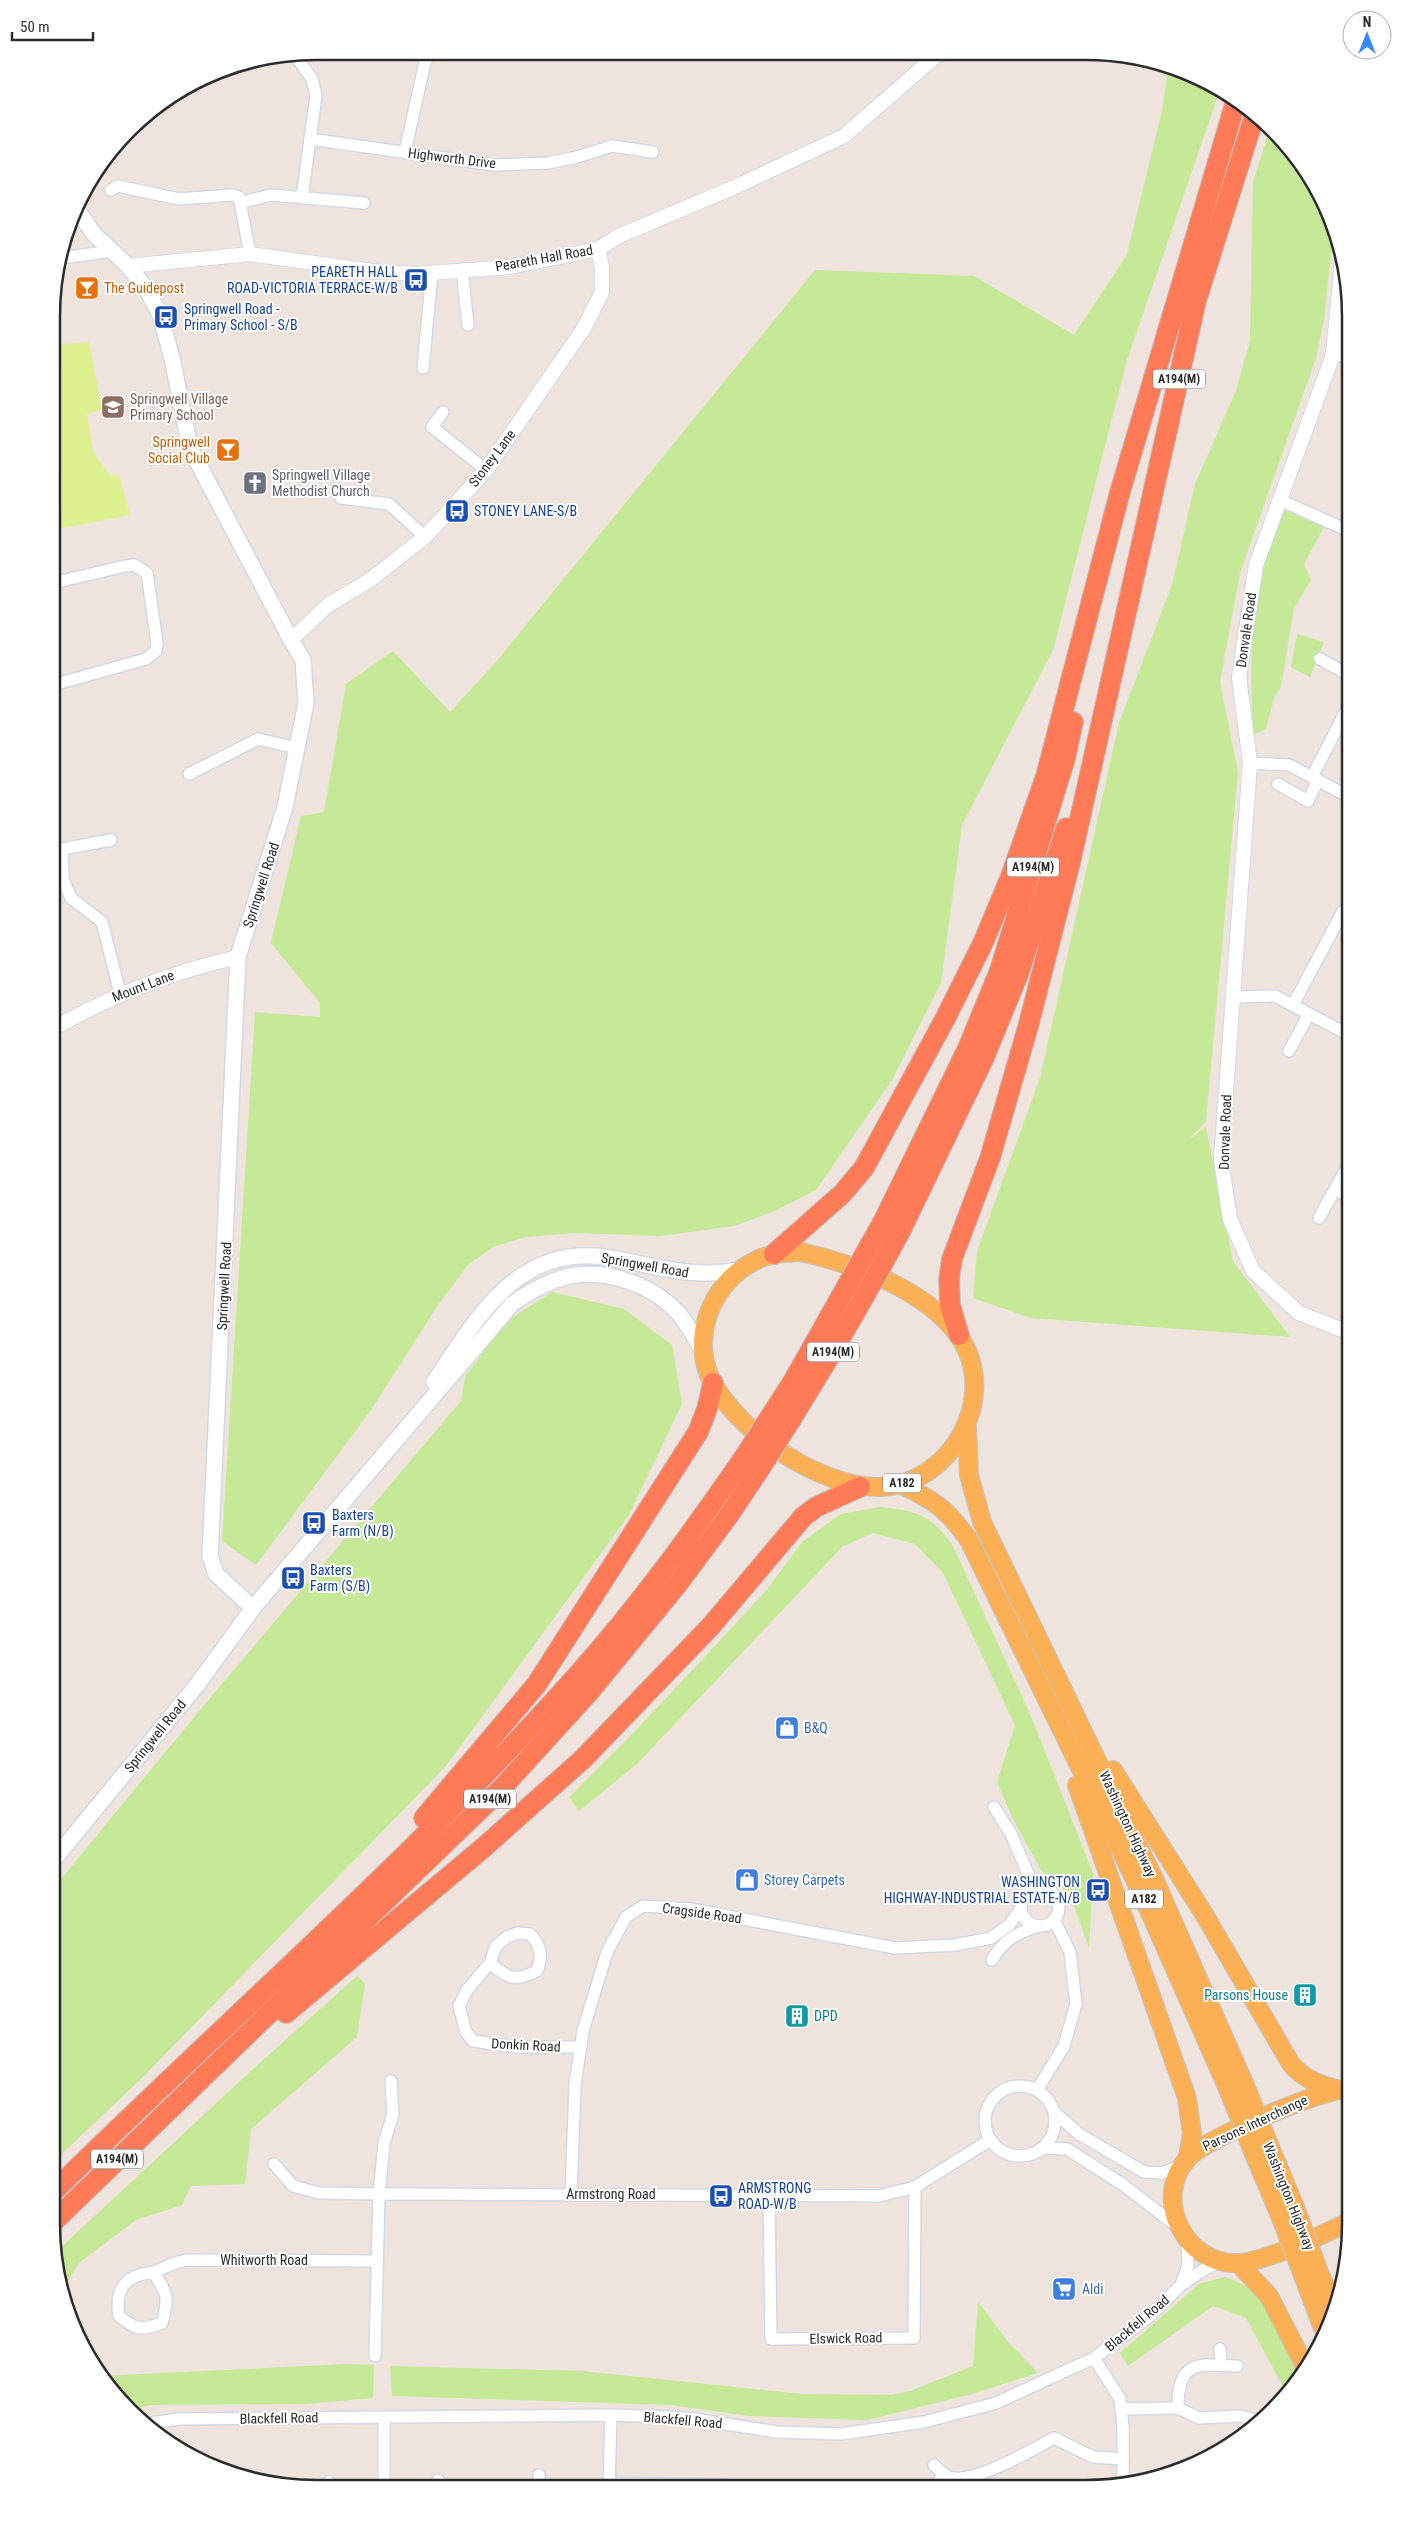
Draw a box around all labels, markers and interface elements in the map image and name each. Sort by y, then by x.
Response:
scale bar [12,10,94,42]
north arrow [1342,10,1392,60]
text: N [1363,14,1371,30]
text: 50 m [20,18,50,36]
street label: Highworth Drive [407,145,497,171]
street label: Peareth Hall Road [494,242,594,274]
place label: PEARETH HALL ROAD-VICTORIA TERRACE-W/B [227,264,398,296]
bus stop icon: PEARETH HALL ROAD-VICTORIA TERRACE-W/B [403,267,429,293]
bar icon: The Guidepost [74,275,100,301]
place label: The Guidepost [104,280,184,296]
place label: Springwell Road - Primary School - S/B [184,301,298,333]
bus stop icon: Springwell Road - Primary School - S/B [153,304,179,330]
road number: A194(M) [1153,369,1205,388]
place label: Springwell Village Primary School [130,391,229,423]
school or university icon: Springwell Village Primary School [100,394,126,420]
street label: Stoney Lane [465,426,519,490]
place label: Springwell Social Club [148,434,210,466]
bar icon: Springwell Social Club [215,437,241,463]
place label: Springwell Village Methodist Church [272,467,371,499]
church icon: Springwell Village Methodist Church [242,470,268,496]
bus stop icon: STONEY LANE-S/B [444,498,470,524]
place label: STONEY LANE-S/B [474,503,577,519]
street label: Donvale Road [1233,592,1259,668]
street label: Springwell Road [240,840,282,930]
road number: A194(M) [1007,858,1059,876]
street label: Mount Lane [110,967,177,1005]
street label: Donvale Road [1216,1094,1234,1170]
street label: Springwell Road [214,1241,234,1331]
street label: Springwell Road [600,1249,690,1281]
road number: A194(M) [807,1342,859,1361]
road number: A182 [883,1474,921,1492]
place label: Baxters Farm (N/B) [332,1507,394,1540]
bus stop icon: Baxters Farm (N/B) [301,1510,327,1536]
place label: Baxters Farm (S/B) [310,1562,370,1595]
bus stop icon: Baxters Farm (S/B) [280,1565,306,1591]
street label: Springwell Road [121,1696,189,1776]
shop icon: B&Q [774,1715,800,1741]
place label: B&Q [804,1720,828,1736]
street label: Washington Highway [1096,1768,1160,1880]
road number: A194(M) [464,1790,516,1808]
shop icon: Storey Carpets [734,1867,760,1893]
place label: Storey Carpets [764,1872,845,1888]
place label: WASHINGTON HIGHWAY-INDUSTRIAL ESTATE-N/B [884,1874,1080,1906]
bus stop icon: WASHINGTON HIGHWAY-INDUSTRIAL ESTATE-N/B [1085,1877,1111,1903]
road number: A182 [1125,1890,1163,1908]
street label: Cragside Road [661,1900,743,1926]
building icon: Parsons House [1292,1982,1318,2008]
place label: Parsons House [1204,1987,1288,2003]
building icon: DPD [784,2003,810,2029]
place label: DPD [814,2008,838,2024]
street label: Donkin Road [491,2035,561,2055]
street label: Parsons Interchange [1200,2092,1310,2154]
street label: Washington Highway [1260,2140,1318,2253]
road number: A194(M) [91,2150,143,2168]
place label: ARMSTRONG ROAD-W/B [738,2180,811,2212]
bus stop icon: ARMSTRONG ROAD-W/B [708,2183,734,2209]
street label: Armstrong Road [566,2186,656,2202]
street label: Whitworth Road [220,2252,308,2268]
supermarket icon: Aldi [1051,2276,1077,2302]
place label: Aldi [1082,2281,1103,2297]
street label: Blackfell Road [1102,2292,1172,2354]
street label: Elswick Road [809,2329,883,2347]
street label: Blackfell Road [239,2409,319,2427]
street label: Blackfell Road [643,2409,723,2431]

